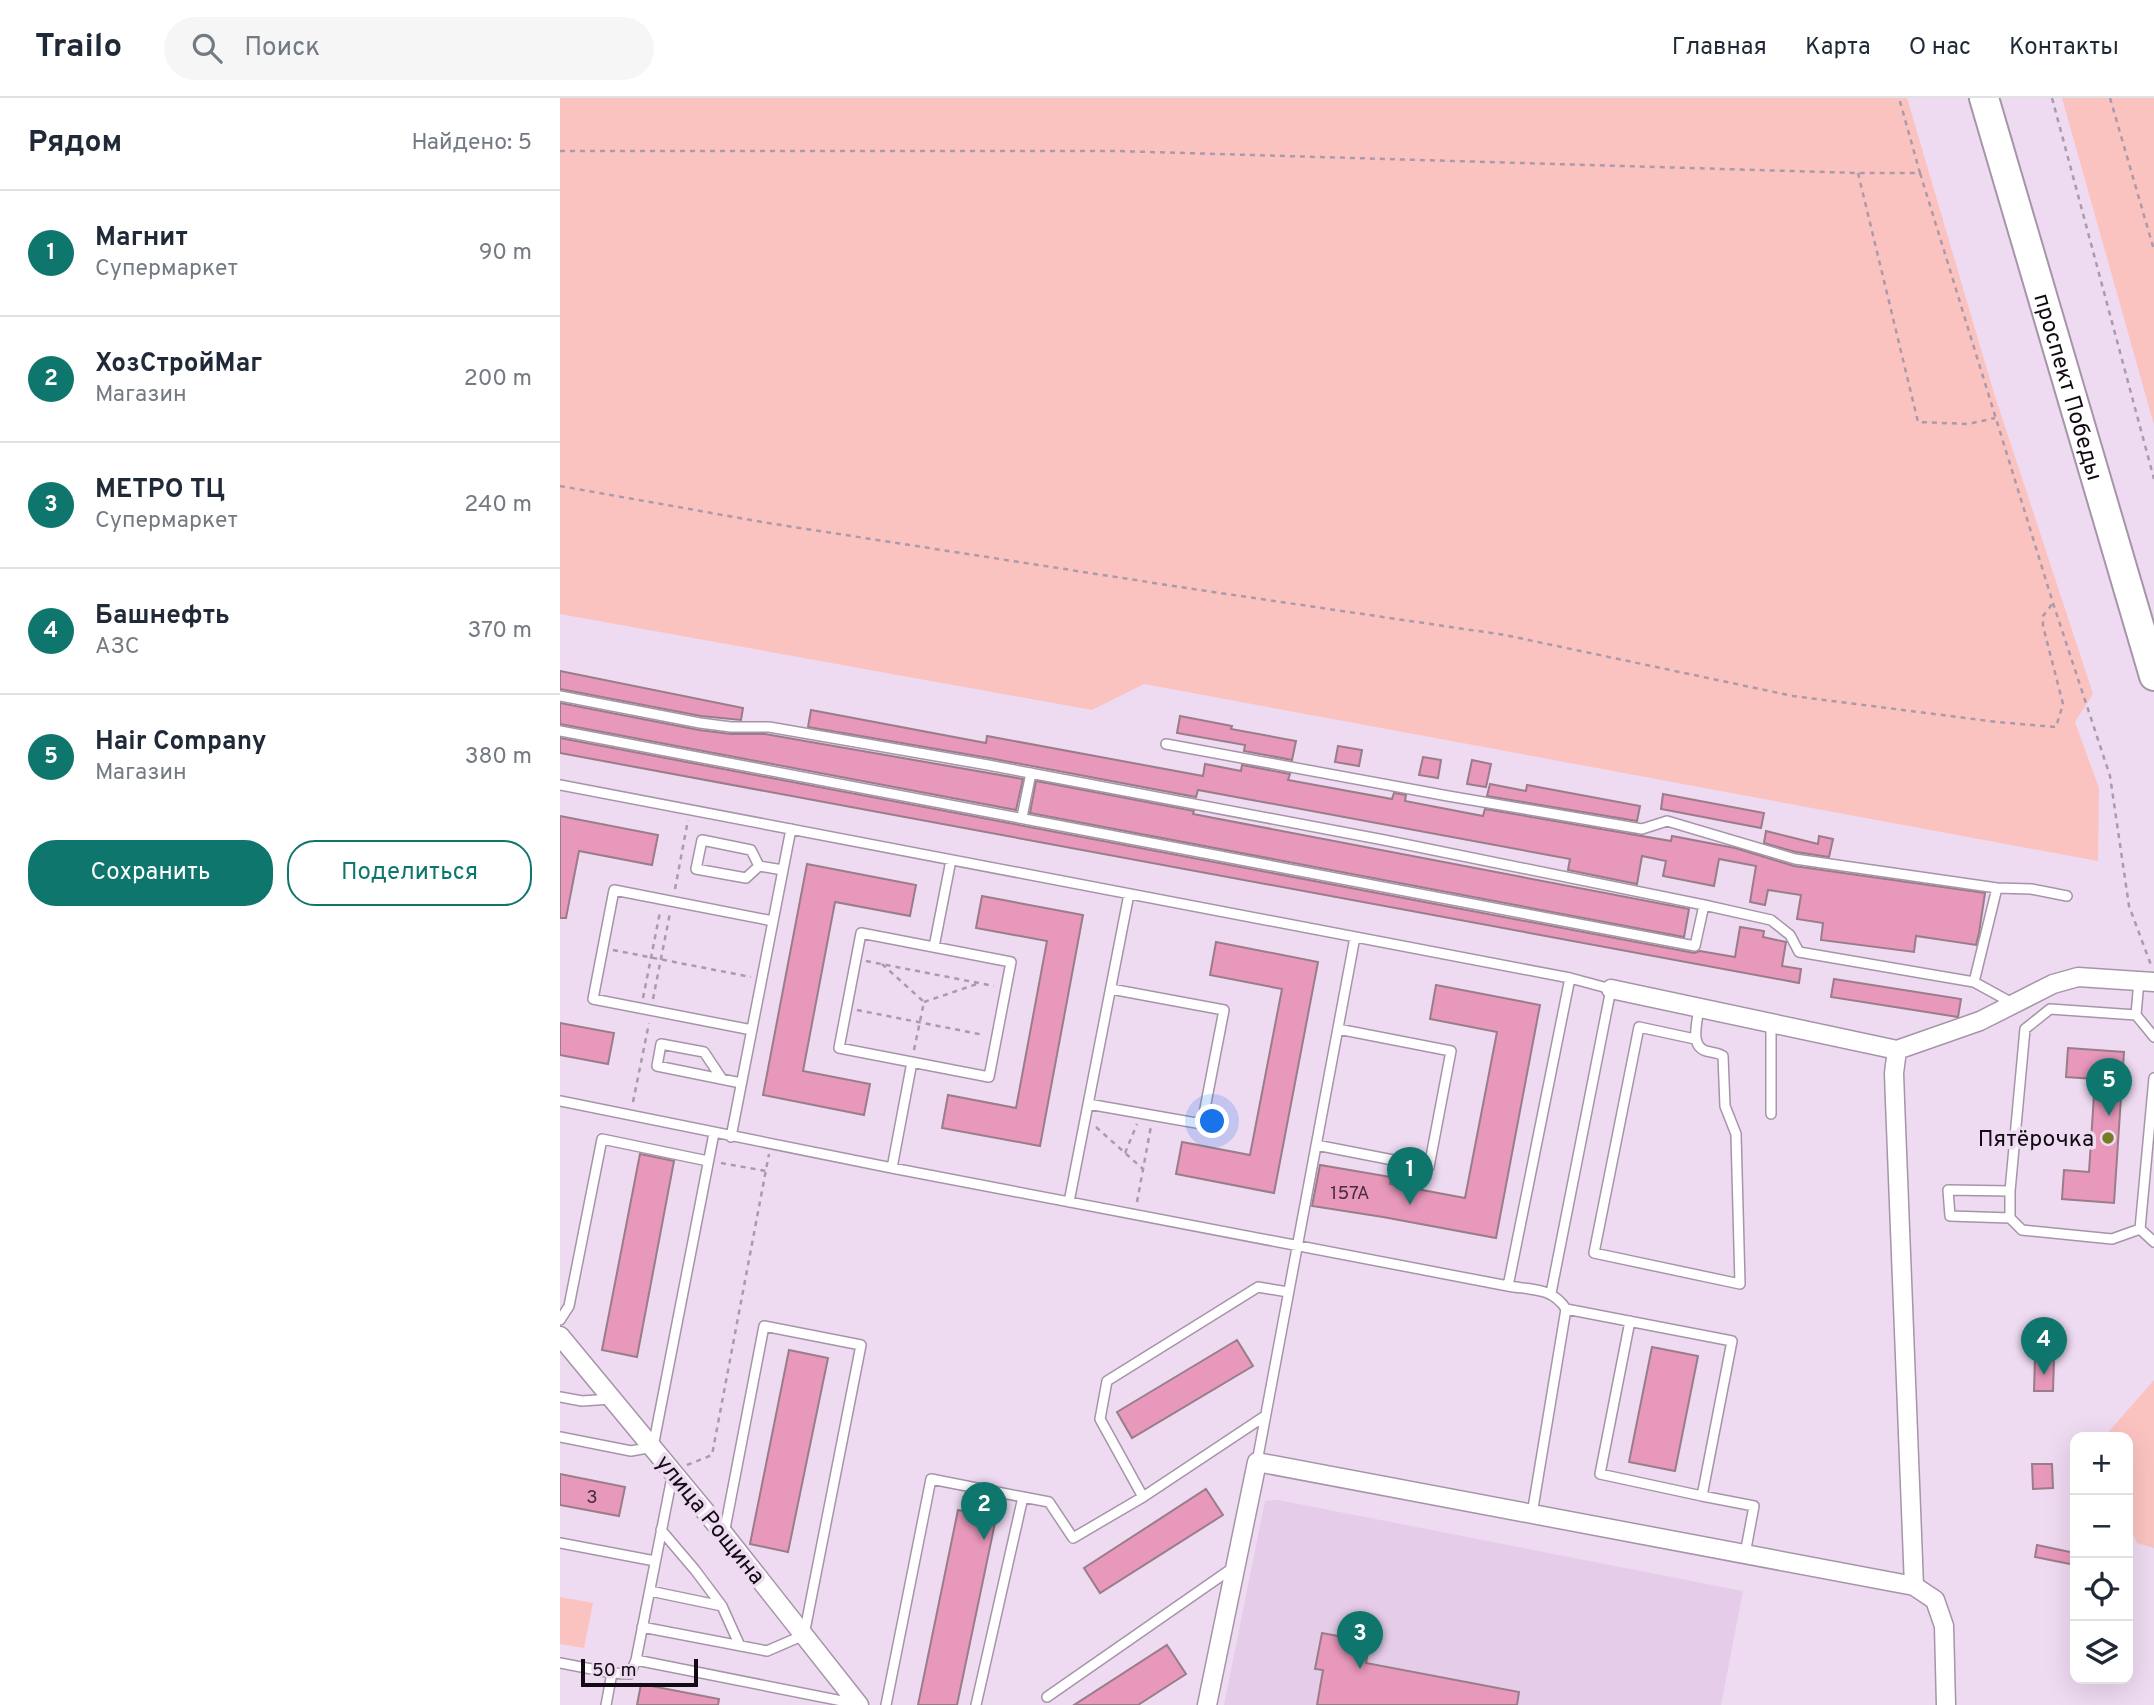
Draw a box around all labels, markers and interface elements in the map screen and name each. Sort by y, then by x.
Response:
search box [164,17,654,80]
text: Trailo [35,27,122,69]
icon: search [188,29,226,67]
text: Поиск [244,32,320,65]
text: Главная [1672,33,1767,63]
text: Карта [1805,33,1871,63]
text: О нас [1909,33,1971,63]
text: Контакты [2009,33,2119,63]
text: Рядом [28,125,122,162]
text: Найдено: 5 [411,129,532,158]
text: Магнит [95,222,188,255]
text: 1 [46,239,56,268]
text: 90 m [479,239,532,268]
text: Супермаркет [95,255,238,284]
street label: проспект Победы [2025,290,2108,485]
text: ХозСтройМаг [95,348,262,381]
text: 2 [44,365,58,394]
text: 200 m [464,365,532,394]
text: Магазин [95,381,187,410]
text: МЕТРО ТЦ [95,474,225,507]
text: 3 [44,491,58,520]
text: 240 m [464,491,532,520]
text: Супермаркет [95,507,238,536]
text: Башнефть [95,600,230,633]
text: 4 [44,617,58,646]
text: 370 m [467,617,532,646]
text: АЗС [95,633,140,662]
text: Hair Company [95,726,267,759]
text: 5 [44,743,58,772]
text: 380 m [465,743,532,772]
text: Магазин [95,759,187,788]
button: Сохранить [28,840,273,906]
button: Поделиться [287,840,532,906]
pin: 5 [2086,1058,2132,1116]
your location [1195,1104,1229,1138]
place label: Пятёрочка [1978,1126,2094,1155]
marker: Пятёрочка [2100,1130,2116,1146]
pin: 1 [1387,1147,1433,1205]
house number: 157А [1330,1182,1370,1206]
pin: 4 [2021,1317,2067,1375]
map controls [2070,1432,2133,1684]
button: + [2070,1432,2133,1495]
street label: улица Рощина [648,1450,770,1591]
pin: 2 [961,1482,1007,1540]
house number: 3 [586,1486,598,1510]
button: − [2070,1495,2133,1558]
button: locate [2070,1558,2133,1621]
pin: 3 [1337,1611,1383,1669]
button: layers [2070,1621,2133,1684]
scale bar [581,1656,698,1688]
text: 50 m [592,1659,637,1683]

